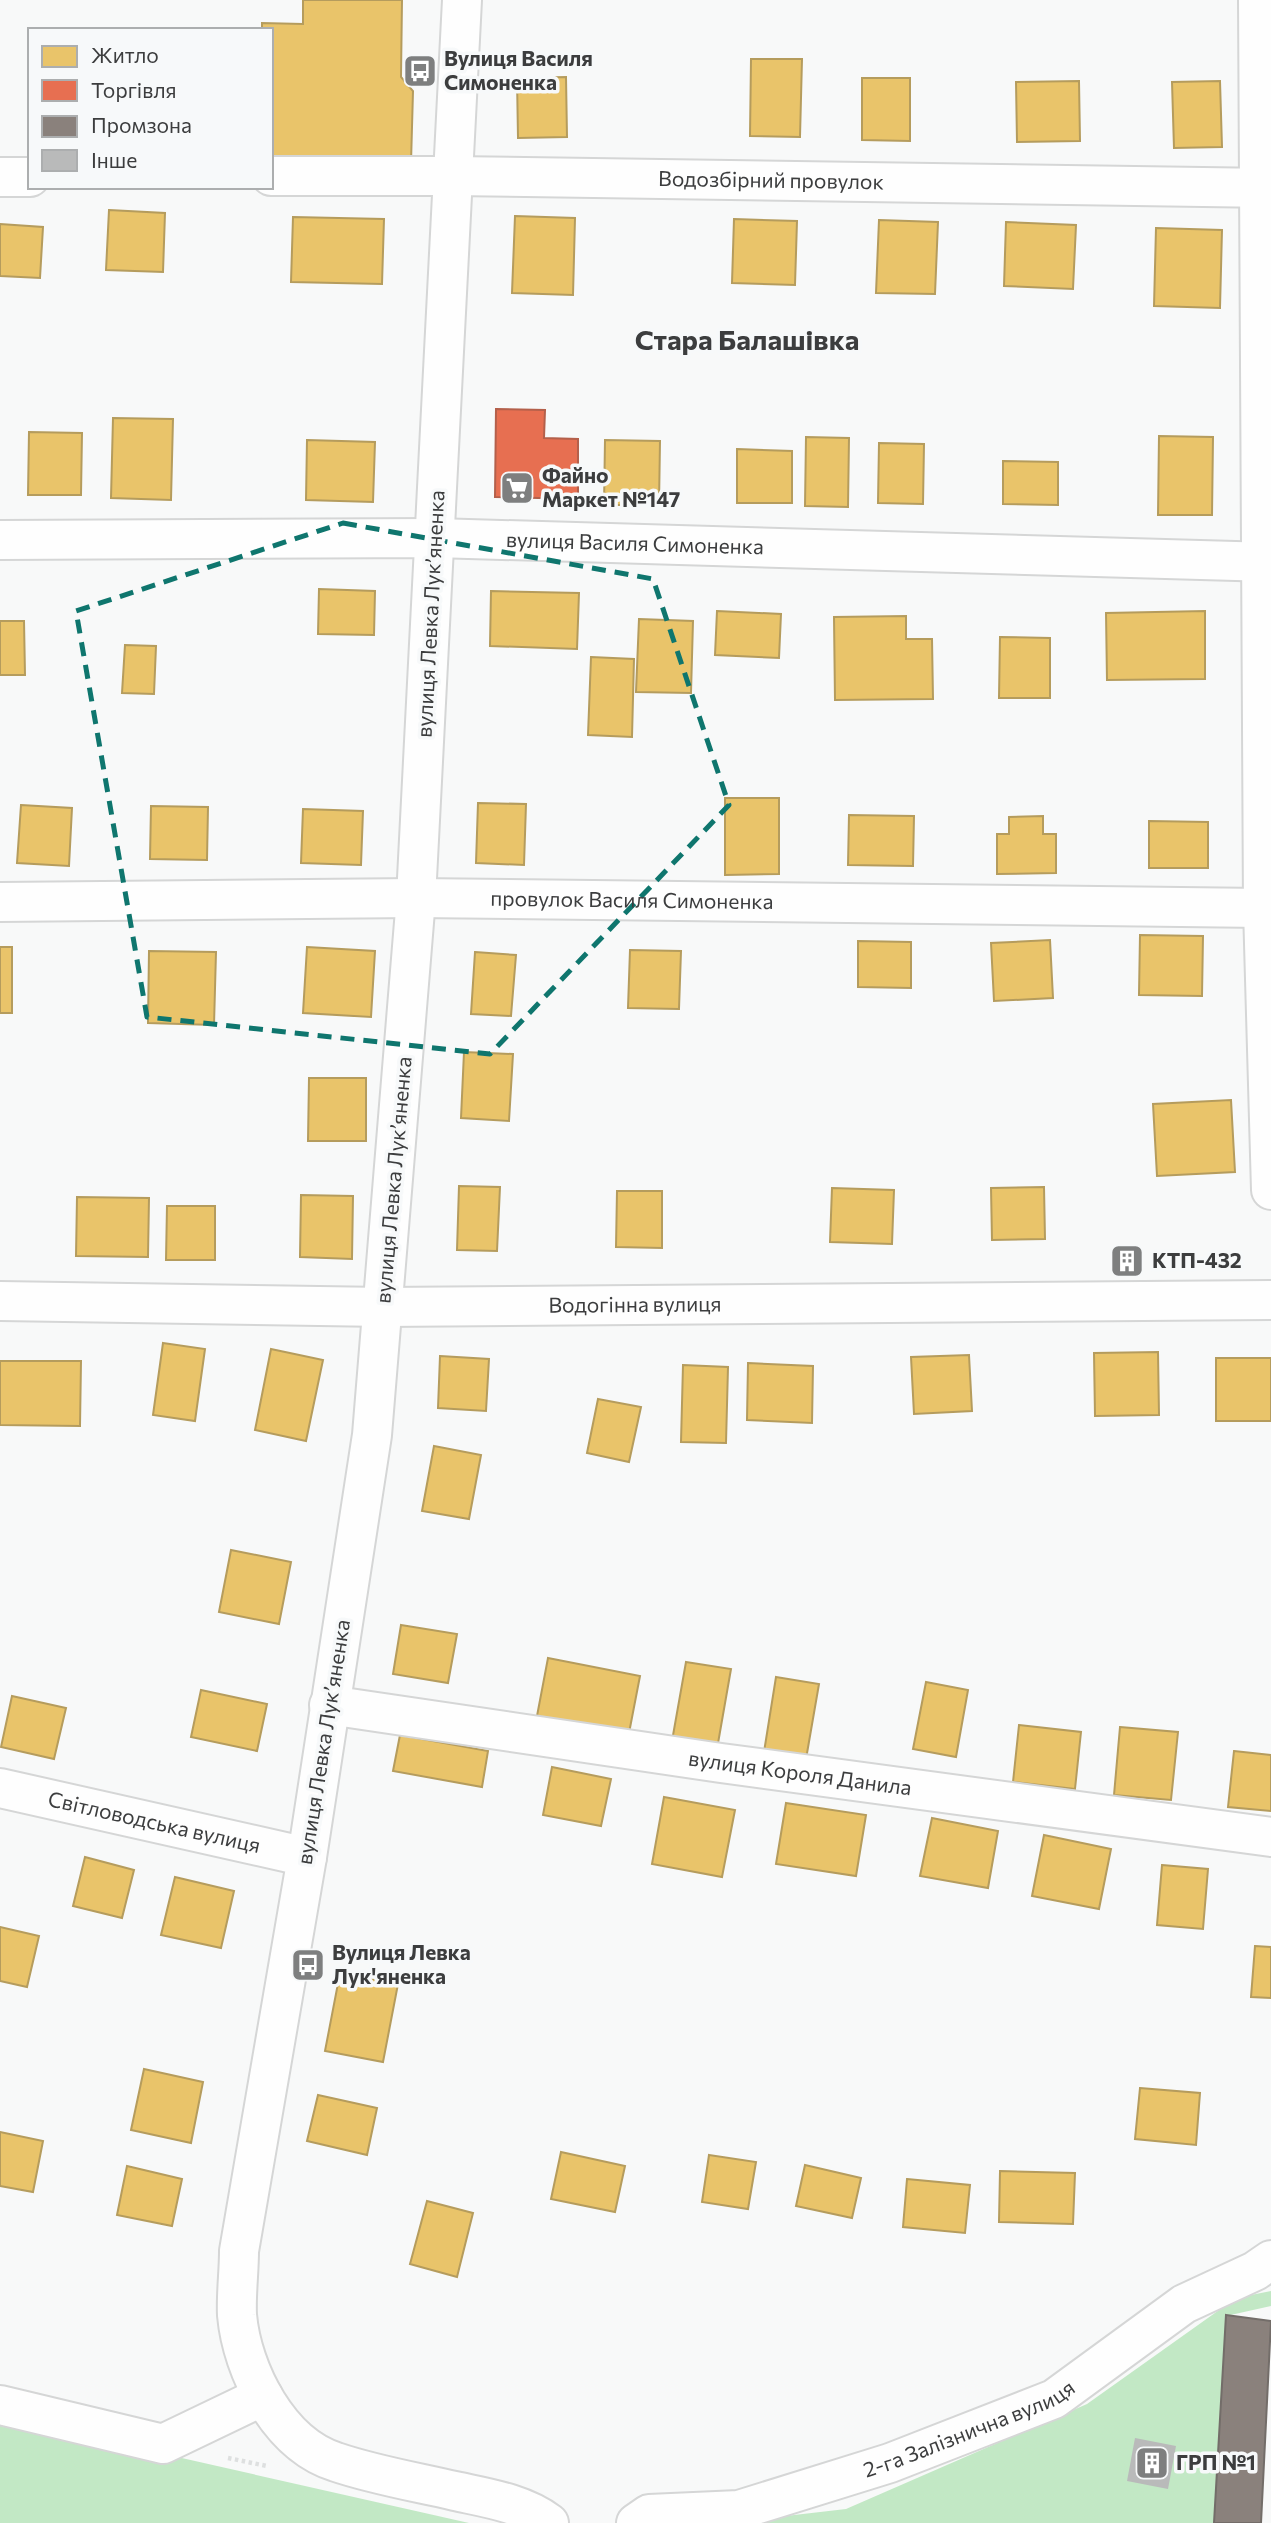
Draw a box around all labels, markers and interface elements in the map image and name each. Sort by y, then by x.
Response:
legend [28,28,273,189]
text: Житло [91,42,159,67]
place label: Вулиця Василя Симоненка [444,45,593,94]
bus stop icon: Вулиця Василя Симоненка [401,52,439,90]
text: Торгівля [91,77,177,102]
text: Промзона [91,112,192,137]
text: Інше [91,147,137,172]
street label: Водозбірний провулок [658,165,884,193]
district label: Стара Балашівка [635,322,859,356]
place label: Файно Маркет №147 [542,462,680,511]
supermarket icon: Файно Маркет №147 [498,469,536,507]
street label: вулиця Левка Лукʼяненка [411,490,448,738]
street label: вулиця Василя Симоненка [506,526,764,558]
street label: провулок Василя Симоненка [490,885,774,913]
street label: вулиця Левка Лукʼяненка [369,1055,416,1304]
building icon: КТП-432 [1108,1242,1146,1280]
place label: КТП-432 [1152,1247,1242,1272]
street label: Водогінна вулиця [548,1290,722,1317]
street label: вулиця Левка Лукʼяненка [291,1617,354,1866]
street label: вулиця Короля Данила [687,1744,913,1800]
street label: Світловодська вулиця [46,1785,263,1857]
place label: Вулиця Левка Лук'яненка [332,1939,471,1988]
bus stop icon: Вулиця Левка Лук'яненка [289,1946,327,1984]
street label: 2-га Залізнична вулиця [860,2374,1079,2482]
building icon: ГРП №1 [1133,2444,1171,2482]
place label: ГРП №1 [1176,2449,1256,2474]

